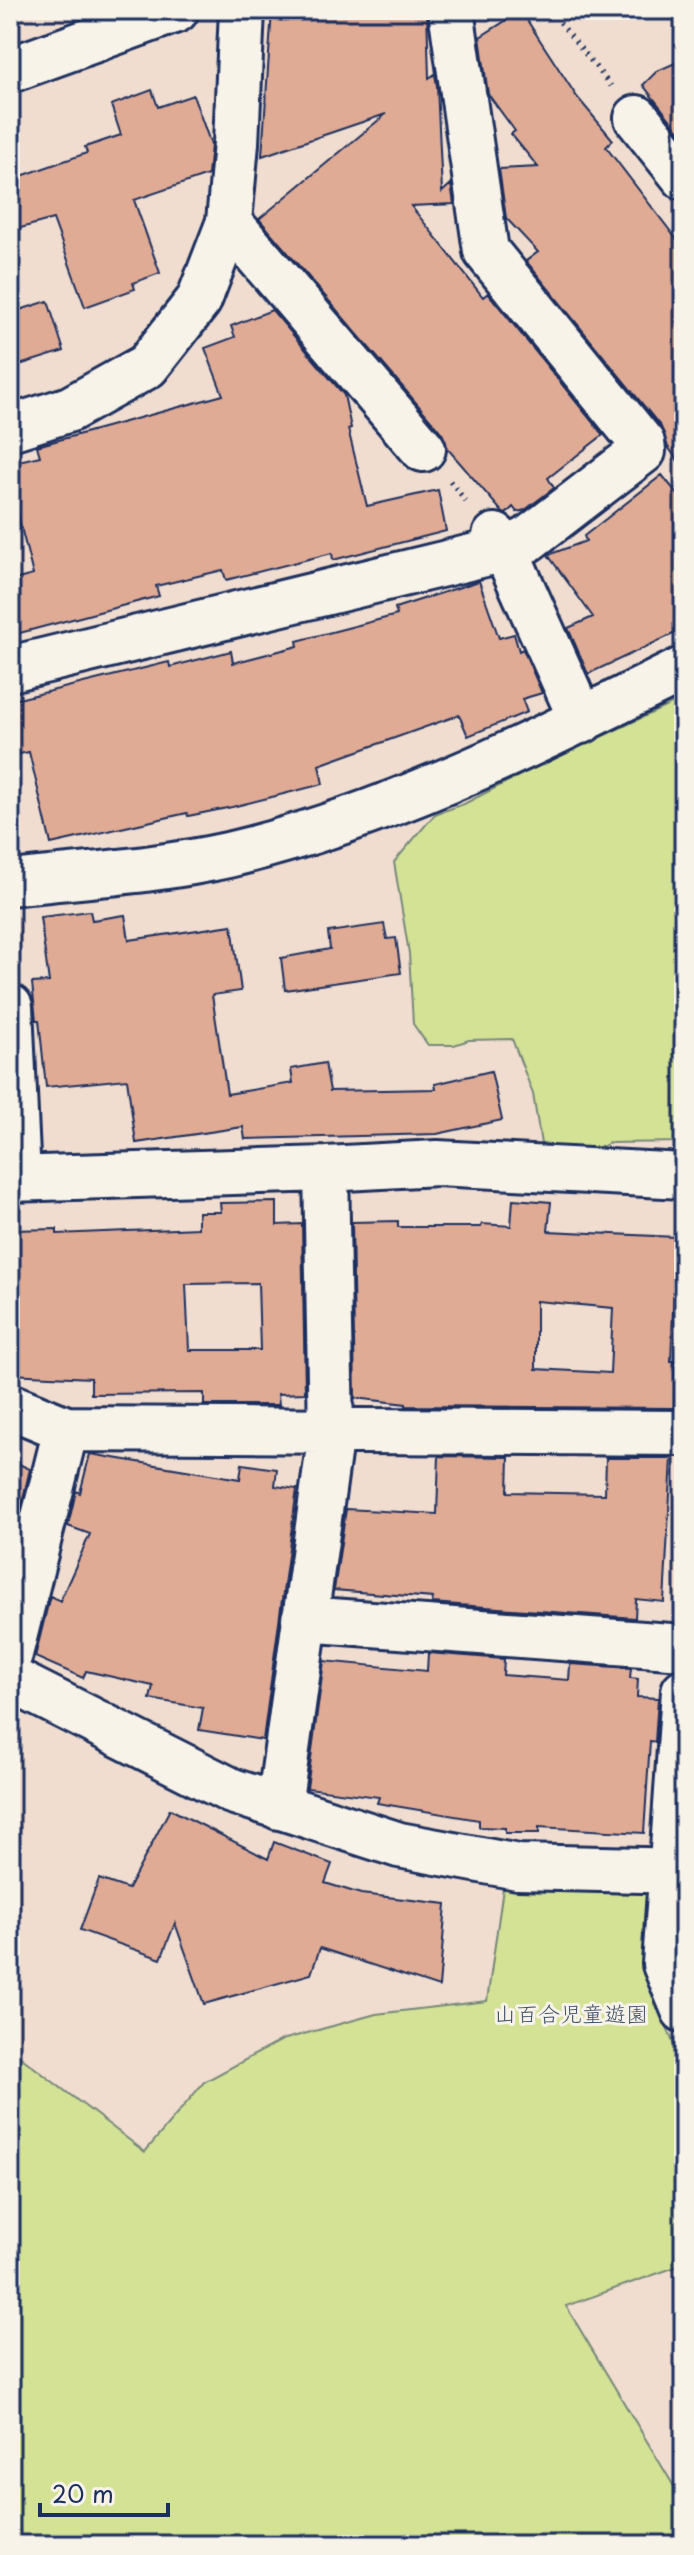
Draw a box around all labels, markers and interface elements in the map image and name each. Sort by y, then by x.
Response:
park label: 山百合児童遊園 [494,1996,648,2029]
scale bar [40,2467,168,2517]
text: 20 m [52,2475,114,2511]

